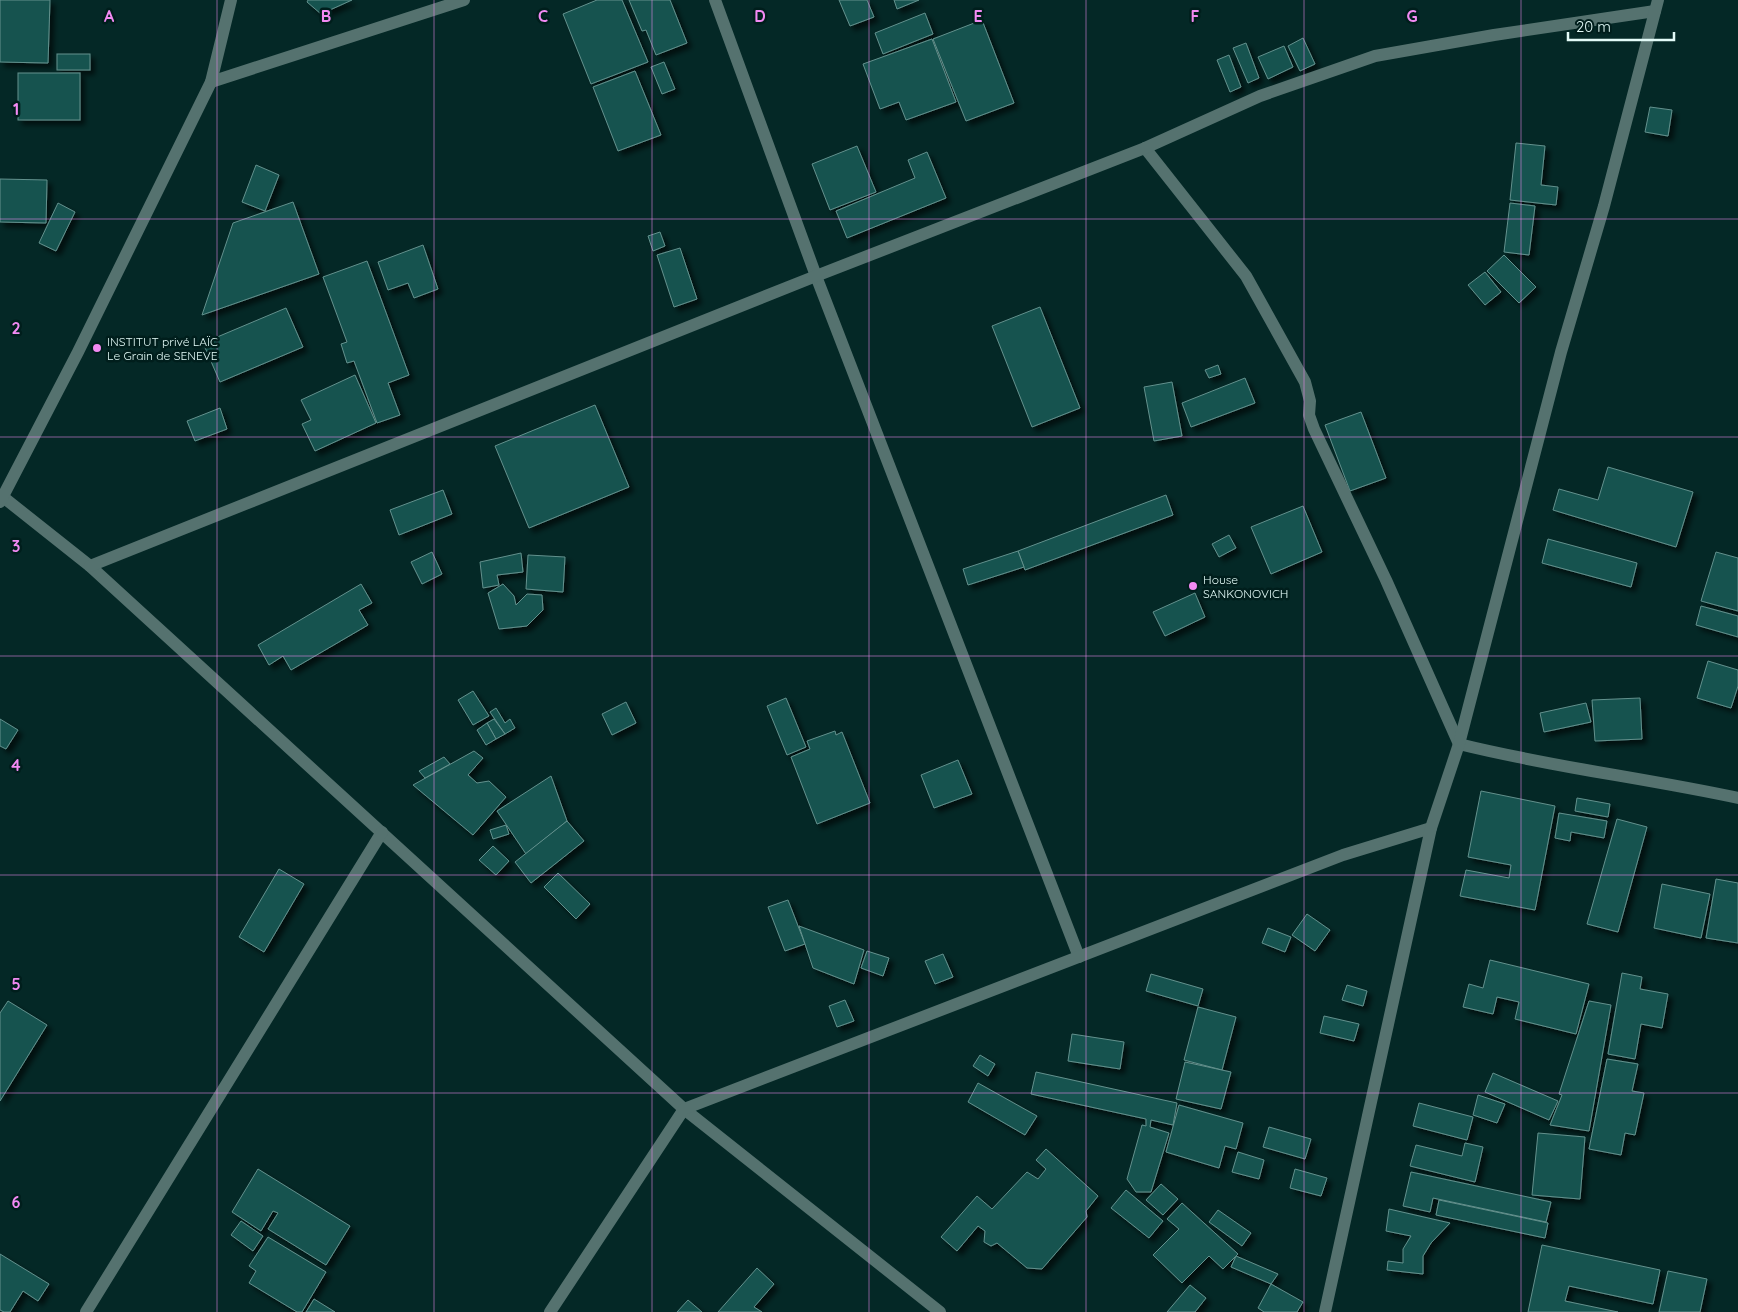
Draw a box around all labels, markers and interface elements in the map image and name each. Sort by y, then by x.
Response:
text: A [104,6,115,26]
text: B [321,6,331,26]
text: C [538,6,548,26]
text: D [754,6,766,26]
text: E [973,6,983,26]
text: F [1191,6,1200,26]
text: G [1406,6,1418,26]
scale bar [1568,10,1674,42]
text: 20 m [1576,17,1611,36]
text: 1 [13,99,19,119]
text: 2 [11,318,21,338]
place label: INSTITUT privé LAÏC Le Grain de SENEVE [107,334,218,363]
marker: INSTITUT privé LAÏC Le Grain de SENEVE [91,342,103,354]
text: 3 [12,536,20,556]
place label: House SANKONOVICH [1203,572,1288,601]
marker: House SANKONOVICH [1187,580,1199,592]
text: 4 [11,755,21,775]
text: 5 [11,974,21,994]
text: 6 [12,1192,21,1212]

